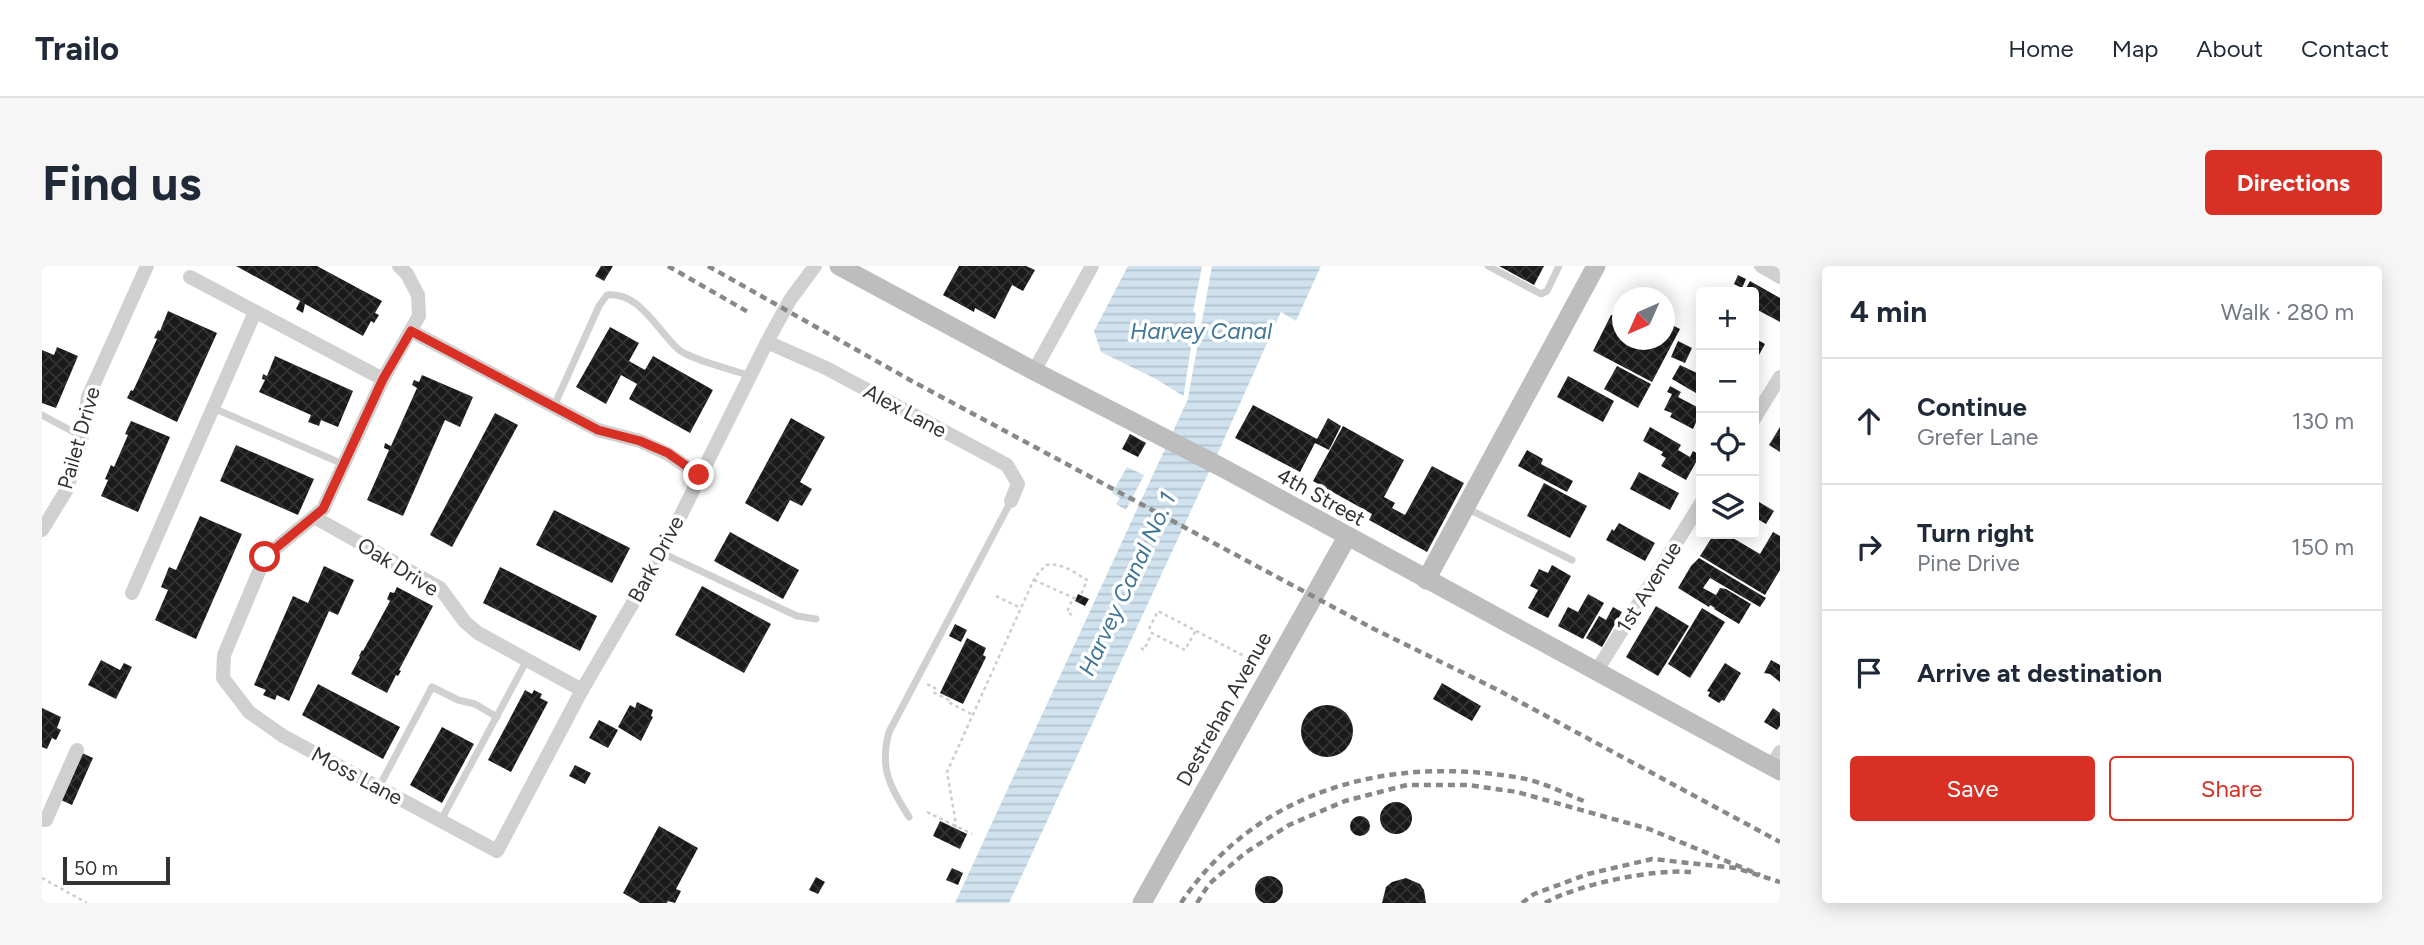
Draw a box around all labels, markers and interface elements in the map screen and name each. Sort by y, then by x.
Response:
text: Trailo [35,29,119,68]
text: Home [2008,34,2074,63]
text: Map [2112,34,2158,63]
text: About [2196,34,2263,63]
text: Contact [2301,34,2389,63]
button: Directions [2205,150,2382,215]
text: Find us [42,153,201,212]
north arrow [1612,287,1675,350]
map controls [1696,287,1759,539]
button: + [1696,287,1759,350]
text: 4 min [1850,293,1927,330]
text: Walk · 280 m [2221,298,2354,326]
water label: Harvey Canal [1130,317,1273,345]
button: − [1696,350,1759,413]
street label: Alex Lane [860,378,951,443]
street label: Pailet Drive [52,384,105,492]
text: Continue [1917,391,2027,423]
icon: ahead [1850,402,1888,440]
text: 130 m [2292,407,2354,435]
button: locate [1696,413,1759,476]
text: Grefer Lane [1917,423,2038,451]
route end [683,459,714,490]
street label: 4th Street [1273,462,1370,531]
button: layers [1696,476,1759,539]
water label: Harvey Canal No. 1 [1072,488,1182,680]
street label: Bark Drive [622,511,689,606]
text: Turn right [1917,517,2034,549]
icon: right [1850,528,1888,566]
street label: Oak Drive [353,532,443,601]
text: 150 m [2291,533,2354,561]
street label: 1st Avenue [1611,537,1686,637]
route start [249,541,280,572]
text: Pine Drive [1917,549,2020,577]
street label: Destrehan Avenue [1171,627,1276,790]
icon: arrive [1850,654,1888,692]
text: Arrive at destination [1917,657,2162,689]
street label: Moss Lane [307,741,407,810]
button: Save [1850,756,2095,821]
button: Share [2109,756,2354,821]
scale bar [63,854,170,886]
text: 50 m [74,857,118,880]

